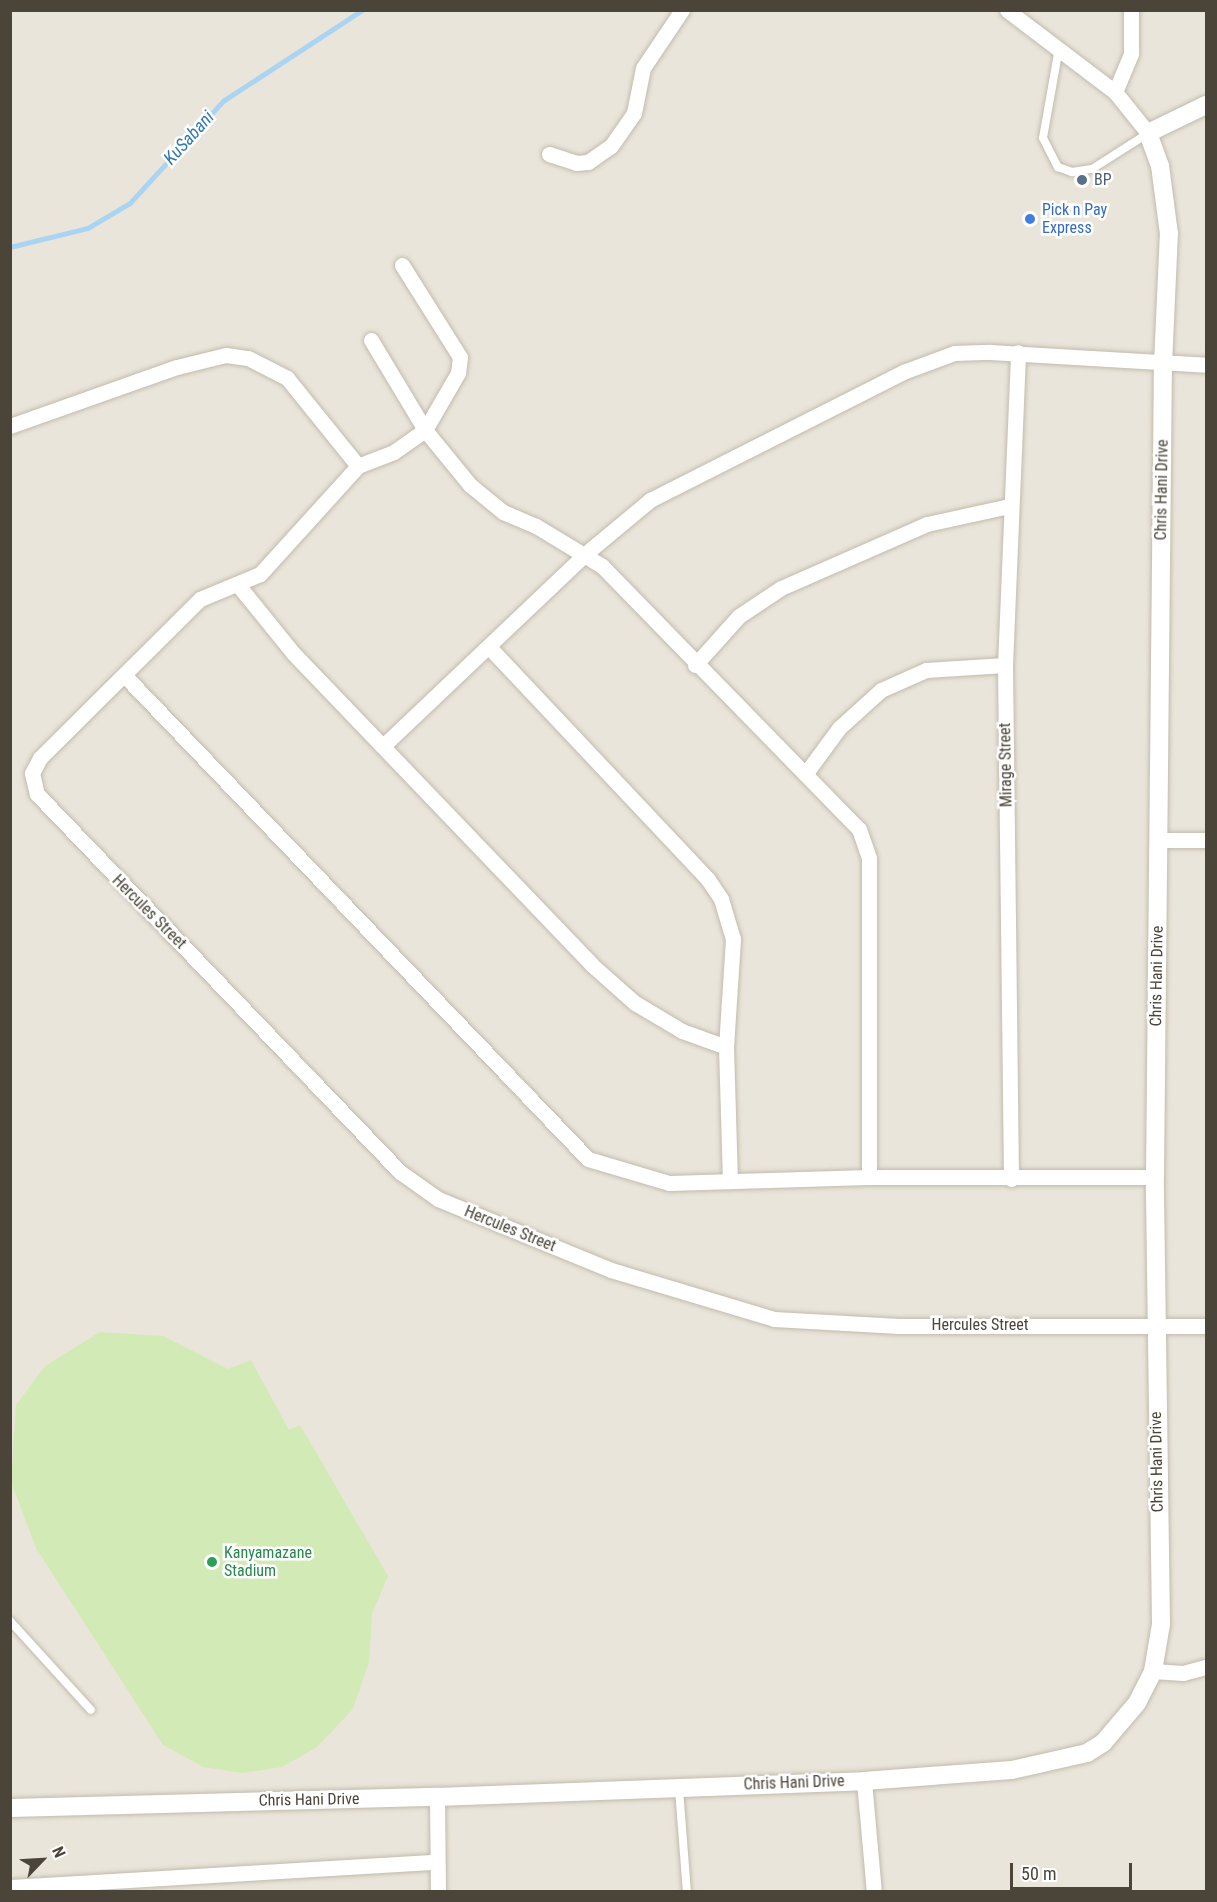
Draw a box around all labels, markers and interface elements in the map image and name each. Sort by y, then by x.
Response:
water label: KuSabani [159,107,219,169]
place label: BP [1094,170,1112,190]
marker: BP [1075,173,1089,187]
place label: Pick n Pay Express [1042,200,1107,238]
marker: Pick n Pay Express [1023,212,1037,226]
street label: Chris Hani Drive [1152,439,1172,541]
street label: Mirage Street [996,723,1016,807]
street label: Hercules Street [108,871,190,953]
street label: Chris Hani Drive [1147,925,1167,1027]
street label: Hercules Street [461,1202,559,1256]
street label: Hercules Street [932,1315,1028,1335]
street label: Chris Hani Drive [1147,1411,1167,1513]
place label: Kanyamazane Stadium [224,1543,312,1581]
marker: Kanyamazane Stadium [205,1555,219,1569]
street label: Chris Hani Drive [743,1772,845,1794]
street label: Chris Hani Drive [258,1790,360,1810]
north arrow [12,1830,72,1890]
text: N [48,1844,69,1861]
scale bar [1013,1851,1134,1889]
text: 50 m [1021,1863,1056,1884]

